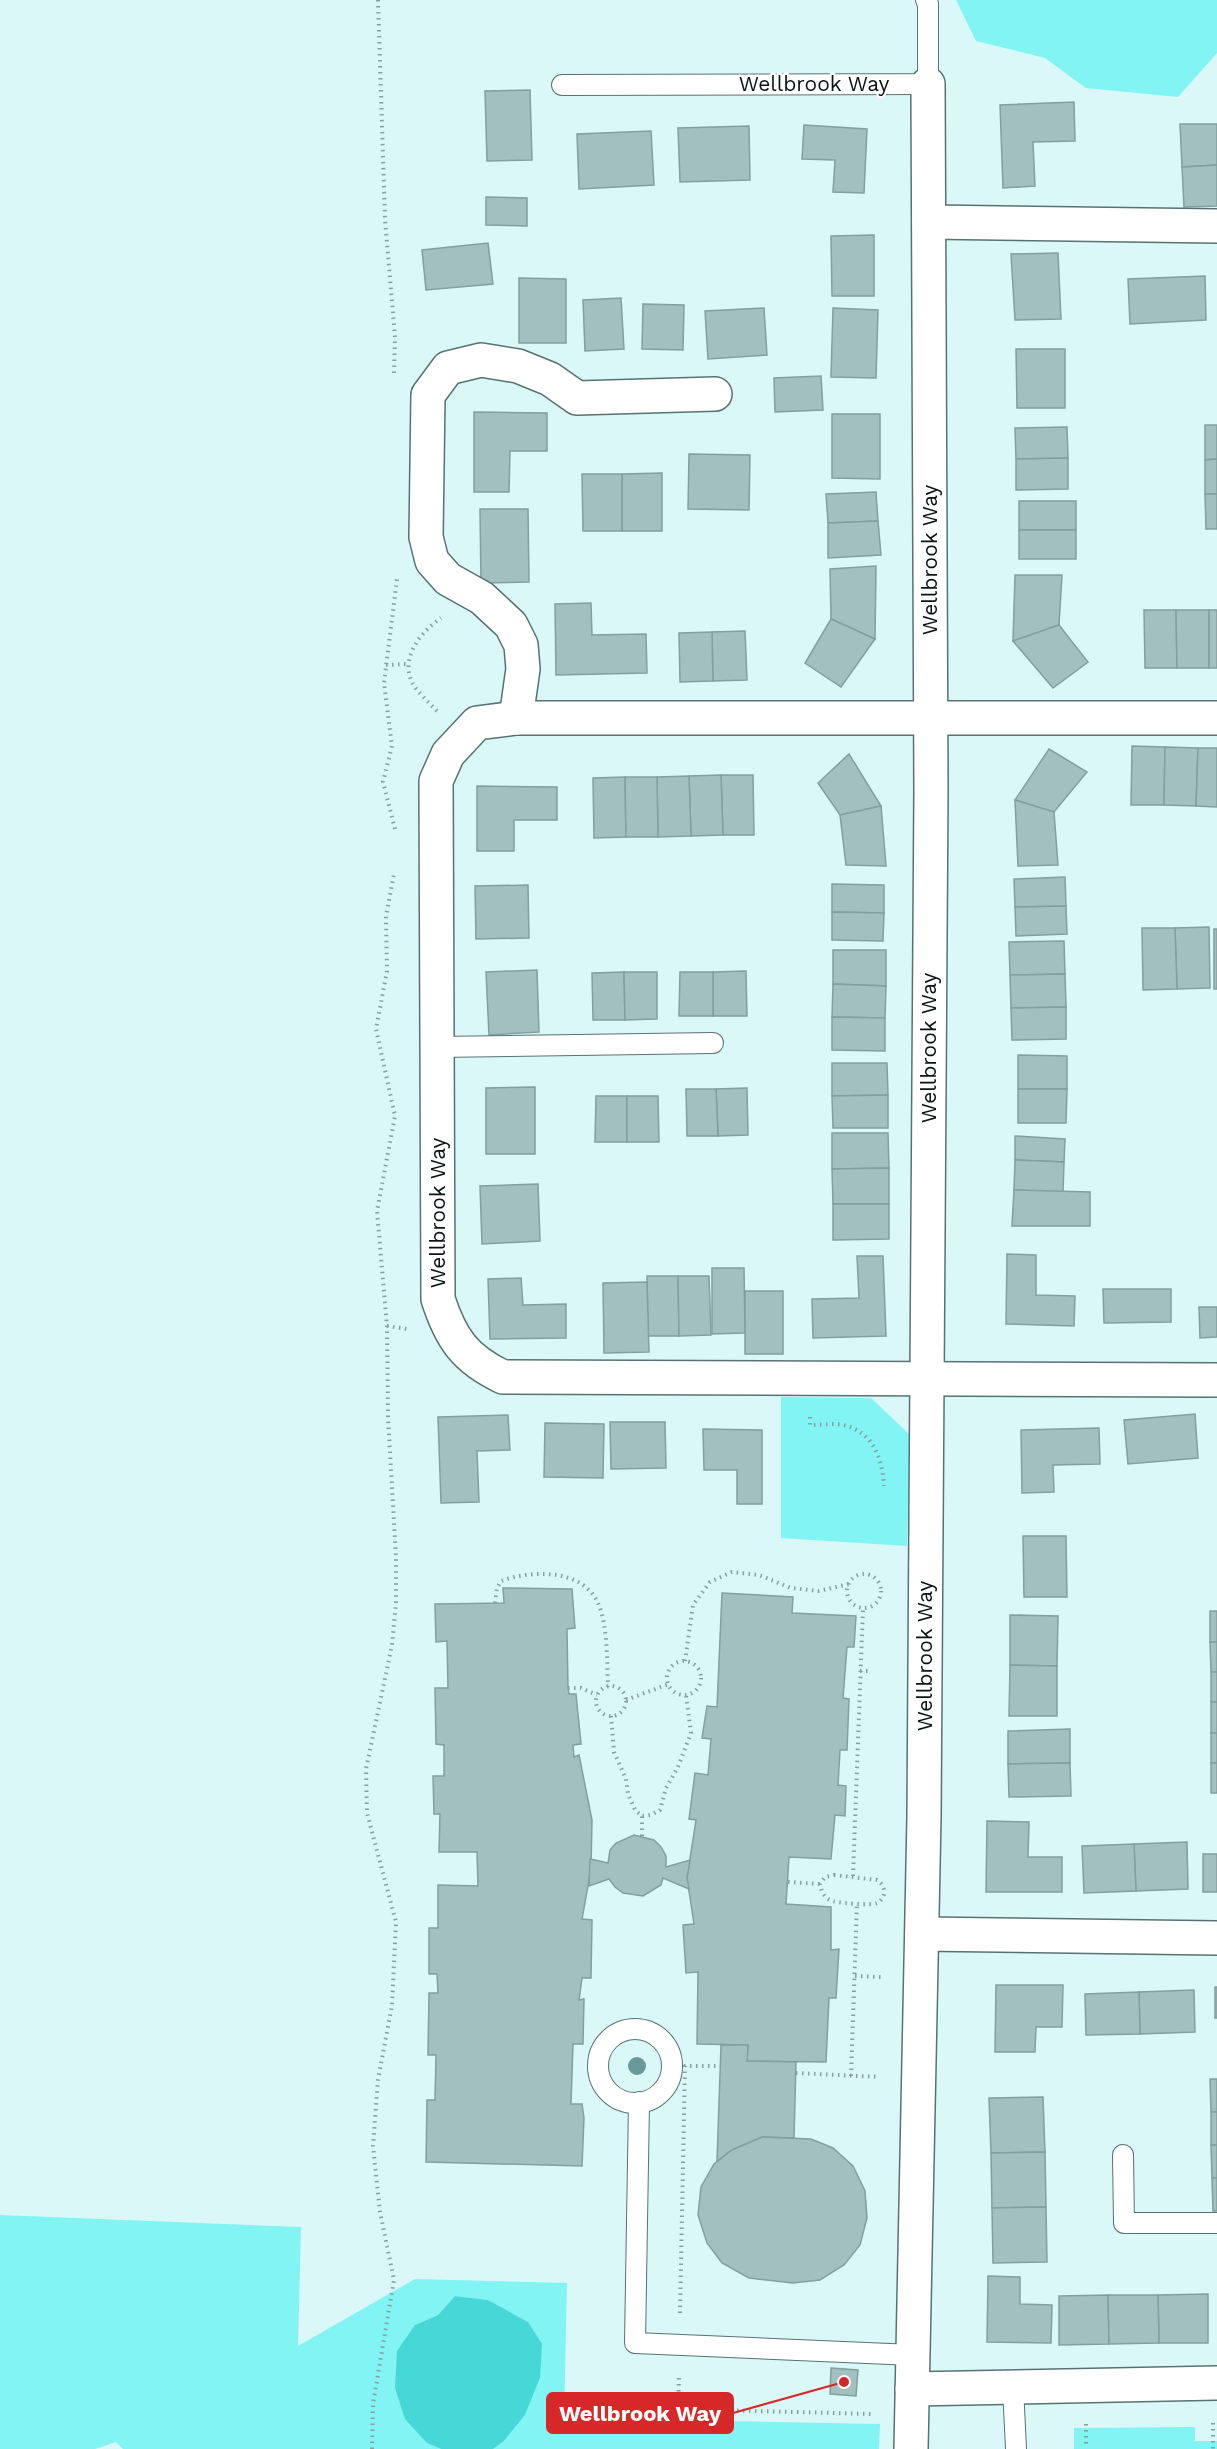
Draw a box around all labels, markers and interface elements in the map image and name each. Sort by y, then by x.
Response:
street label: Wellbrook Way [739,71,889,96]
street label: Wellbrook Way [917,485,942,635]
street label: Wellbrook Way [916,973,941,1123]
street label: Wellbrook Way [425,1138,450,1288]
street label: Wellbrook Way [912,1581,937,1731]
callout: Wellbrook Way [547,2393,733,2433]
text: Wellbrook Way [559,2401,722,2426]

